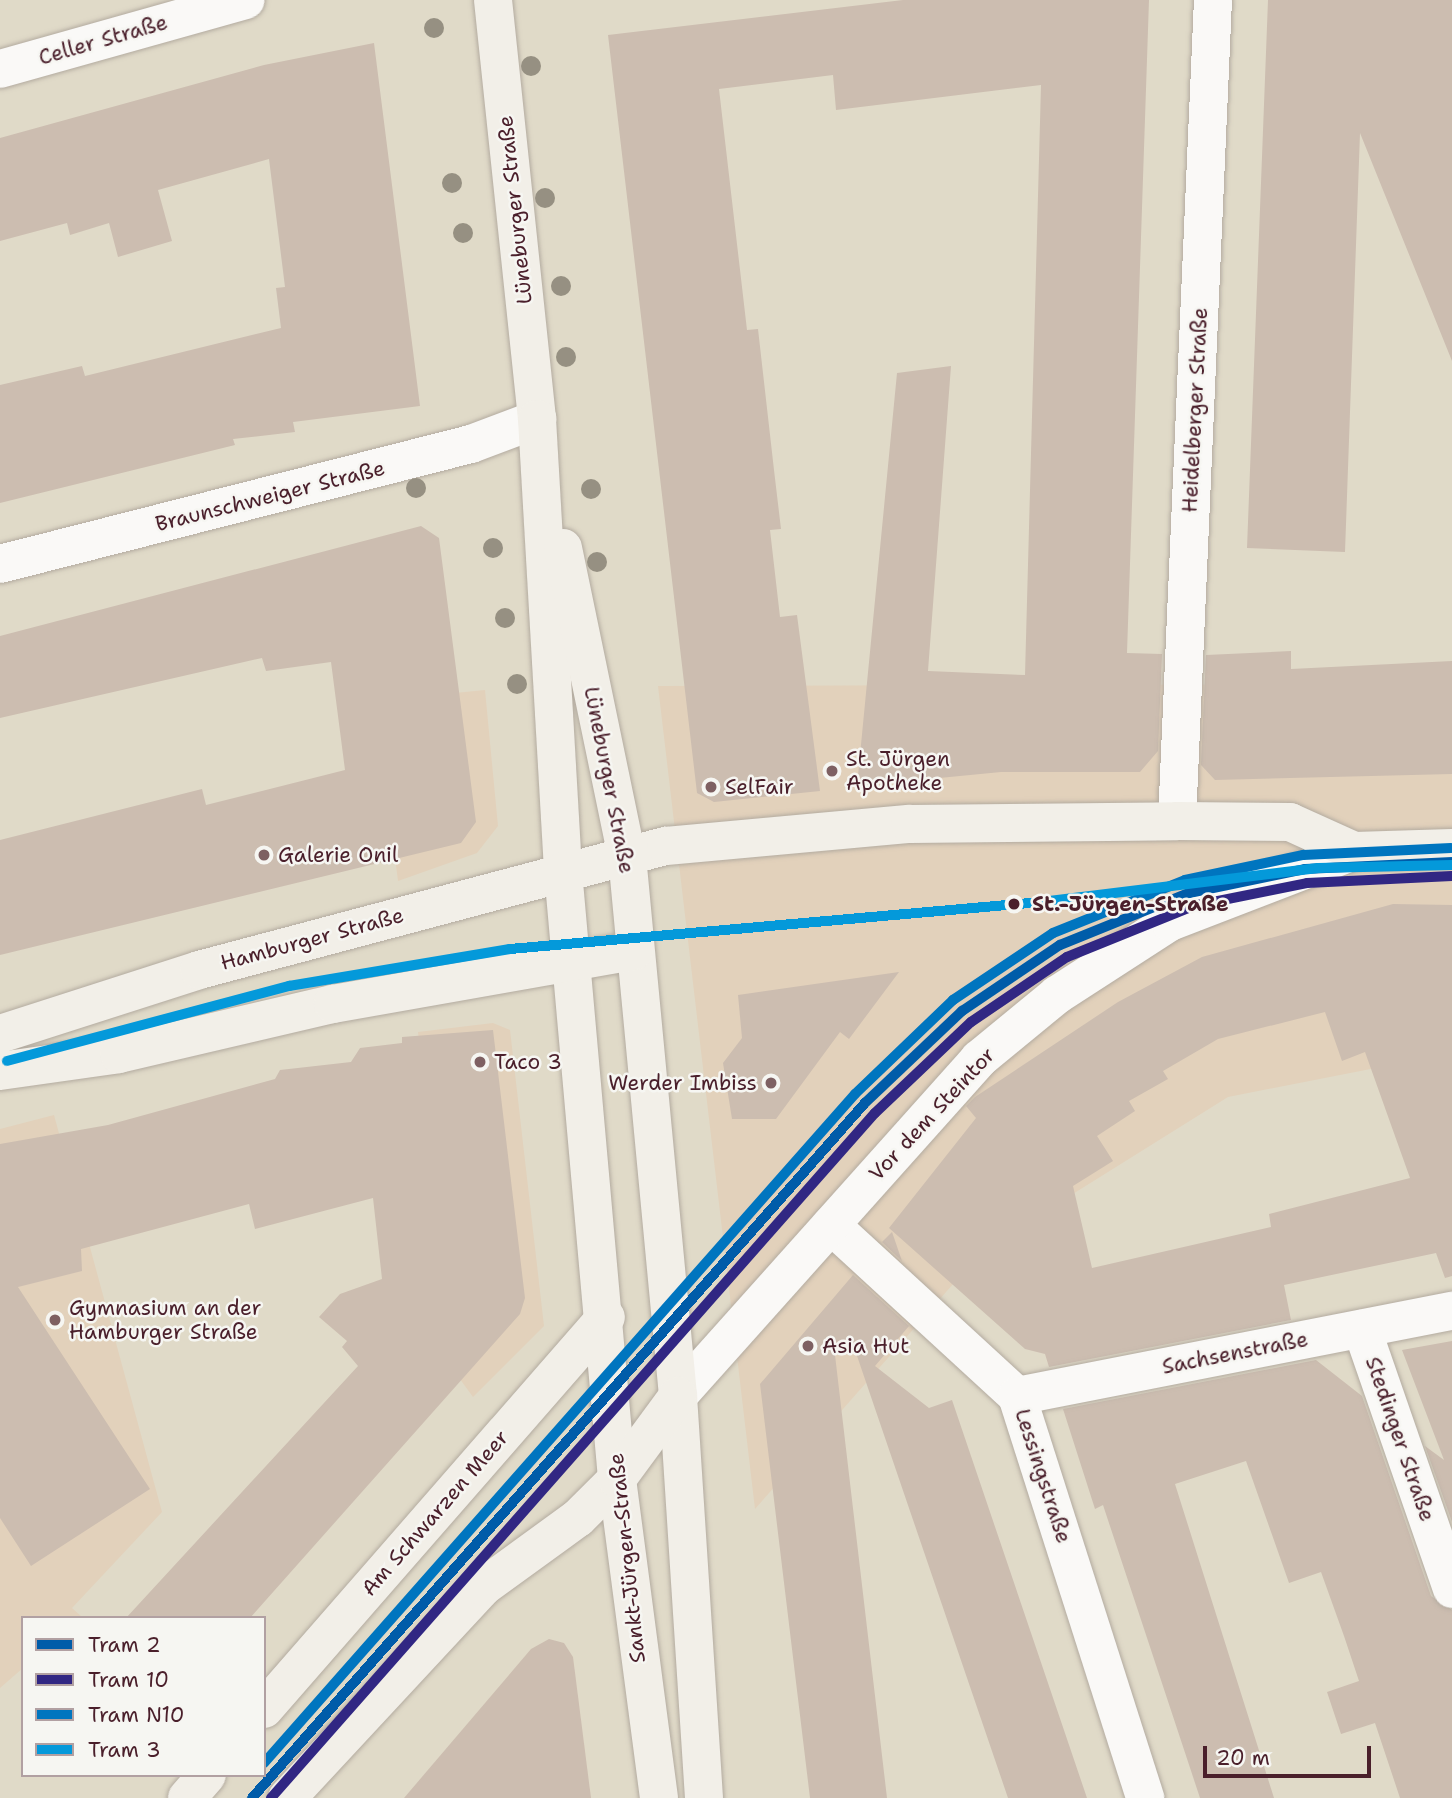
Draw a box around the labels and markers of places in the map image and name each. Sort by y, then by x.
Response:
place label: St. Jürgen Apotheke [846,746,950,796]
marker: St. Jürgen Apotheke [824,763,840,779]
place label: SelFair [725,774,794,800]
marker: SelFair [703,779,719,795]
place label: Galerie Onil [278,842,398,868]
marker: Galerie Onil [256,847,272,863]
place label: St.-Jürgen-Straße [1032,891,1229,917]
marker: St.-Jürgen-Straße [1002,892,1026,916]
place label: Taco 3 [494,1049,562,1075]
marker: Taco 3 [472,1054,488,1070]
place label: Werder Imbiss [608,1070,757,1096]
marker: Werder Imbiss [763,1075,779,1091]
place label: Gymnasium an der Hamburger Straße [69,1295,261,1345]
marker: Gymnasium an der Hamburger Straße [47,1312,63,1328]
place label: Asia Hut [822,1333,909,1359]
marker: Asia Hut [800,1338,816,1354]

